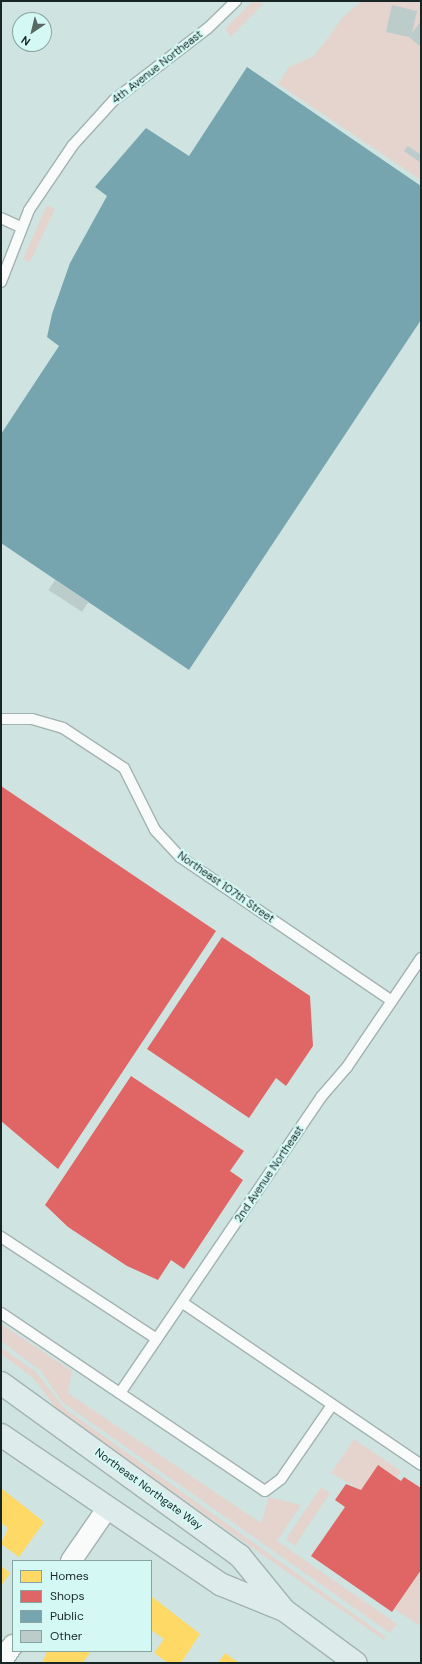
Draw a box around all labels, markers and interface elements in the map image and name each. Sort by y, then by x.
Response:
north arrow [12,12,52,52]
street label: 4th Avenue Northeast [109,28,205,106]
text: N [18,33,33,49]
street label: Northeast 107th Street [175,849,277,925]
street label: 2nd Avenue Northeast [232,1123,306,1225]
street label: Northeast Northgate Way [93,1446,205,1532]
legend [12,1560,152,1652]
text: Homes [50,1568,89,1584]
text: Shops [50,1588,85,1604]
text: Public [50,1608,84,1624]
text: Other [50,1628,82,1644]

